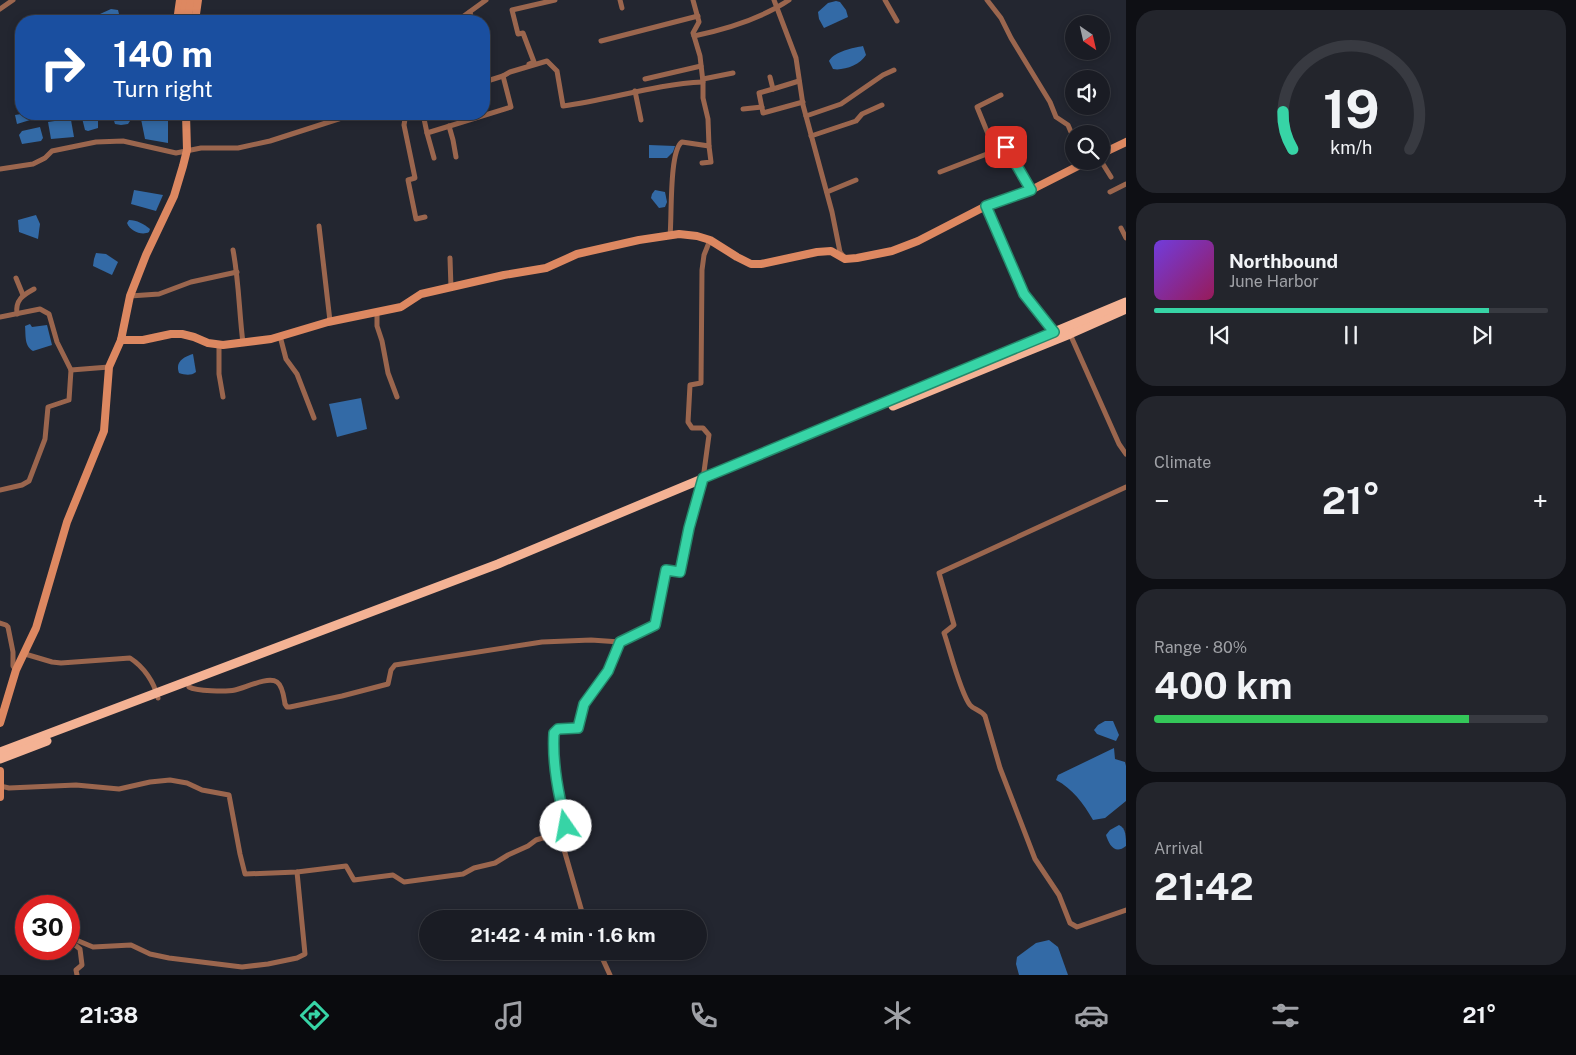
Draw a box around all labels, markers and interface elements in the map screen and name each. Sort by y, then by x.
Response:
north arrow [1065,15,1110,60]
map controls [1065,15,1110,170]
text: 140 m [113,34,213,75]
icon: right [30,35,95,100]
button: sound [1065,70,1110,115]
text: Turn right [113,76,213,102]
text: 19 [1323,79,1379,140]
button: search [1065,125,1110,170]
pin [985,126,1027,168]
icon: arrive [992,133,1020,161]
text: km/h [1330,137,1372,158]
text: Northbound [1229,250,1338,272]
text: June Harbor [1229,272,1319,291]
icon: previous [1206,321,1234,349]
icon: pause [1337,321,1365,349]
icon: next [1468,321,1496,349]
text: Climate [1154,453,1211,472]
text: 21° [1322,478,1380,523]
text: − [1154,484,1170,517]
text: + [1532,484,1548,517]
text: Range · 80% [1154,638,1247,657]
text: 400 km [1154,663,1292,708]
position arrow [539,799,591,851]
text: Arrival [1154,839,1203,858]
text: 21:42 [1154,864,1254,909]
speed limit sign: 30 [15,895,80,960]
text: 21:42 · 4 min · 1.6 km [471,924,655,946]
icon: directions [297,998,332,1033]
icon: music [492,998,527,1033]
icon: phone [686,998,721,1033]
icon: climate [880,998,915,1033]
icon: car [1074,998,1109,1033]
icon: filters [1268,998,1303,1033]
text: 21:38 [80,1002,138,1028]
text: 21° [1463,1002,1496,1028]

